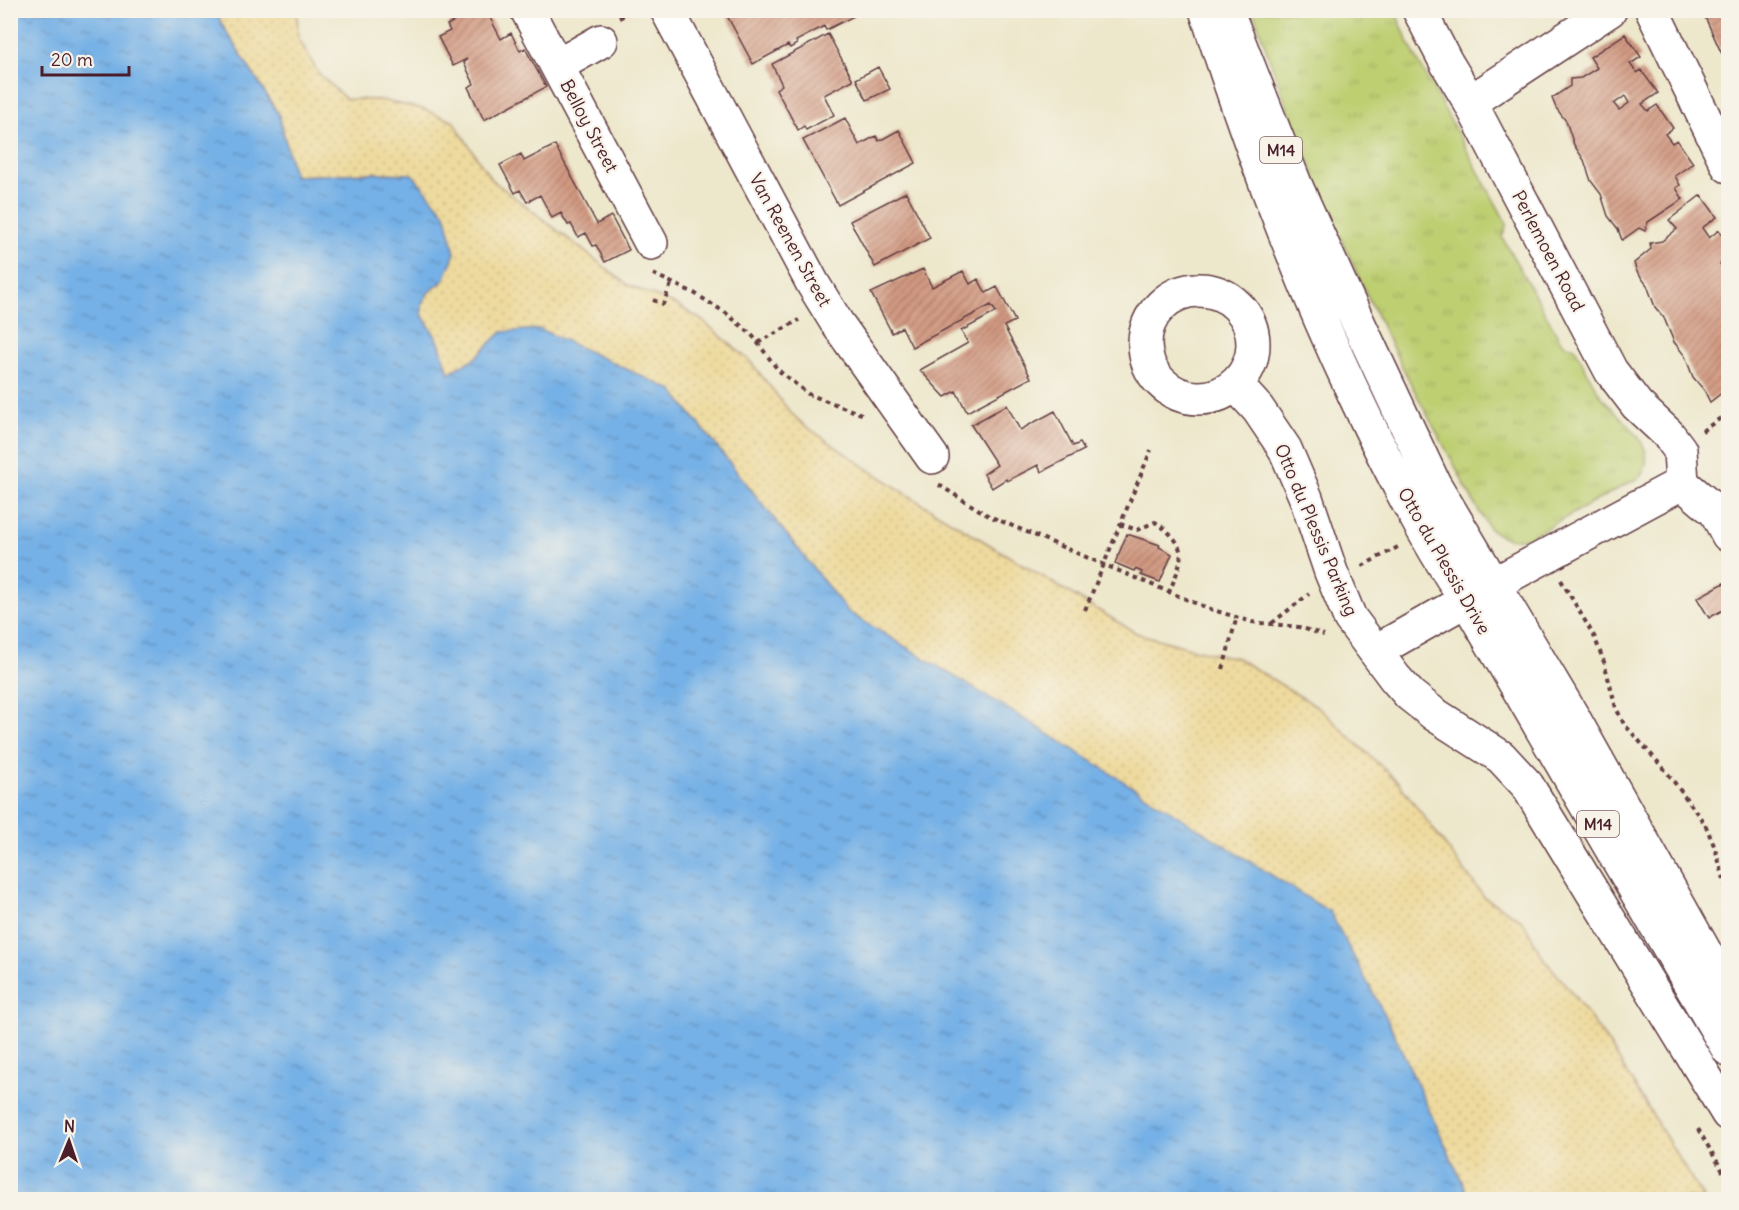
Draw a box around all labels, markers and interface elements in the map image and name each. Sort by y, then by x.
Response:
scale bar [42,39,129,77]
text: 20 m [51,48,93,71]
street label: Belloy Street [555,75,624,176]
road number: M14 [1260,137,1302,163]
street label: Van Reenen Street [744,169,837,310]
street label: Perlemoen Road [1507,186,1590,315]
street label: Otto du Plessis Parking [1270,440,1363,619]
street label: Otto du Plessis Drive [1393,483,1496,638]
road number: M14 [1577,811,1619,837]
north arrow [39,1111,99,1171]
text: N [64,1116,75,1136]

